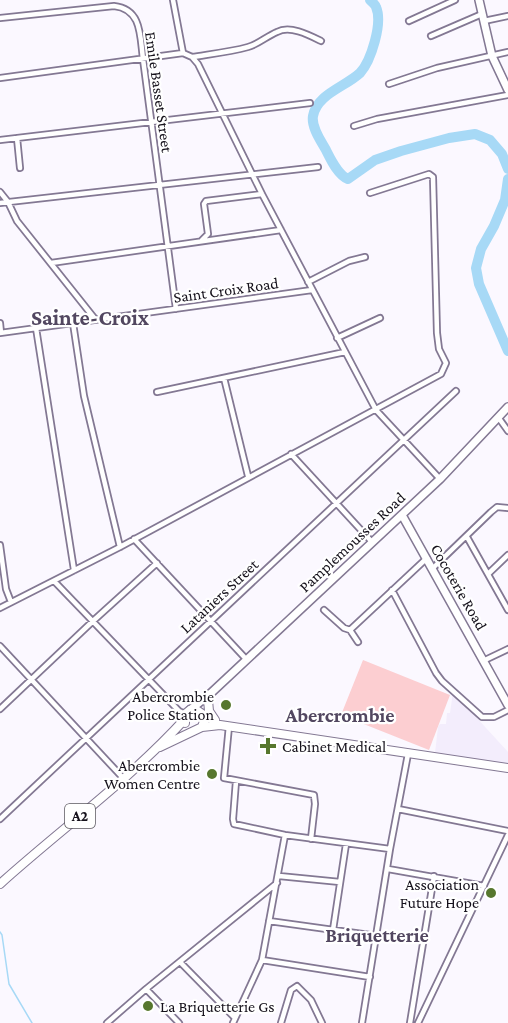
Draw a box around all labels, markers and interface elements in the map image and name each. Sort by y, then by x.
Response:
street label: Emile Basset Street [142,31,176,154]
street label: Saint Croix Road [172,274,280,306]
district label: Sainte-Croix [31,305,150,330]
street label: Pamplemousses Road [296,488,409,596]
street label: Cocoterie Road [428,541,491,633]
street label: Lataniers Street [177,555,262,636]
place label: Abercrombie Police Station [127,688,214,723]
marker: Abercrombie Police Station [219,698,233,712]
district label: Abercrombie [284,704,395,726]
marker: Cabinet Medical [259,737,277,755]
place label: Cabinet Medical [282,738,386,755]
place label: Abercrombie Women Centre [104,757,200,792]
marker: Abercrombie Women Centre [205,767,219,781]
road number: A2 [65,804,95,828]
place label: Association Future Hope [400,876,479,912]
marker: Association Future Hope [484,886,498,900]
district label: Briquetterie [325,924,429,946]
place label: La Briquetterie Gs [160,998,275,1016]
marker: La Briquetterie Gs [141,999,155,1013]

